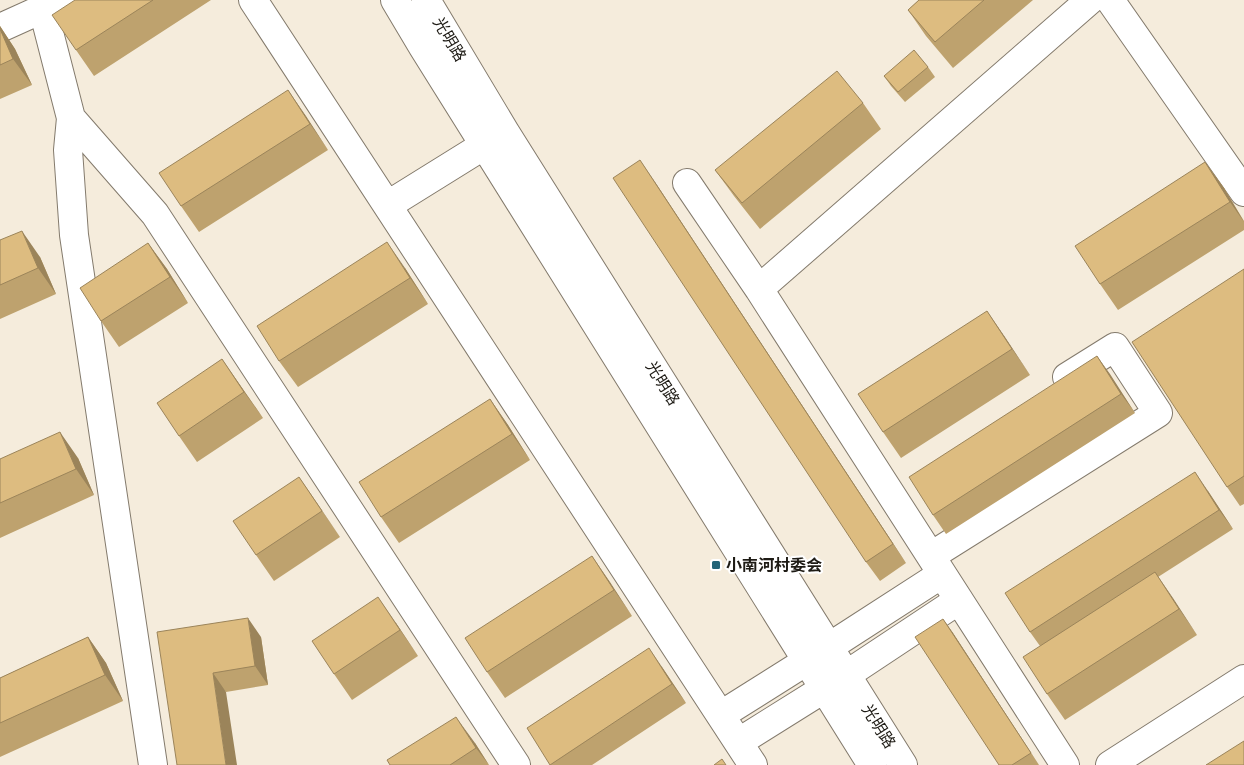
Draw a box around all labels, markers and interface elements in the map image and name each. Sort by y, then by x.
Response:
street label: 光明路 [428,13,472,65]
street label: 光明路 [641,357,685,409]
place label: 小南河村委会 [726,554,822,576]
marker: 小南河村委会 [710,559,722,571]
street label: 光明路 [857,700,901,752]

